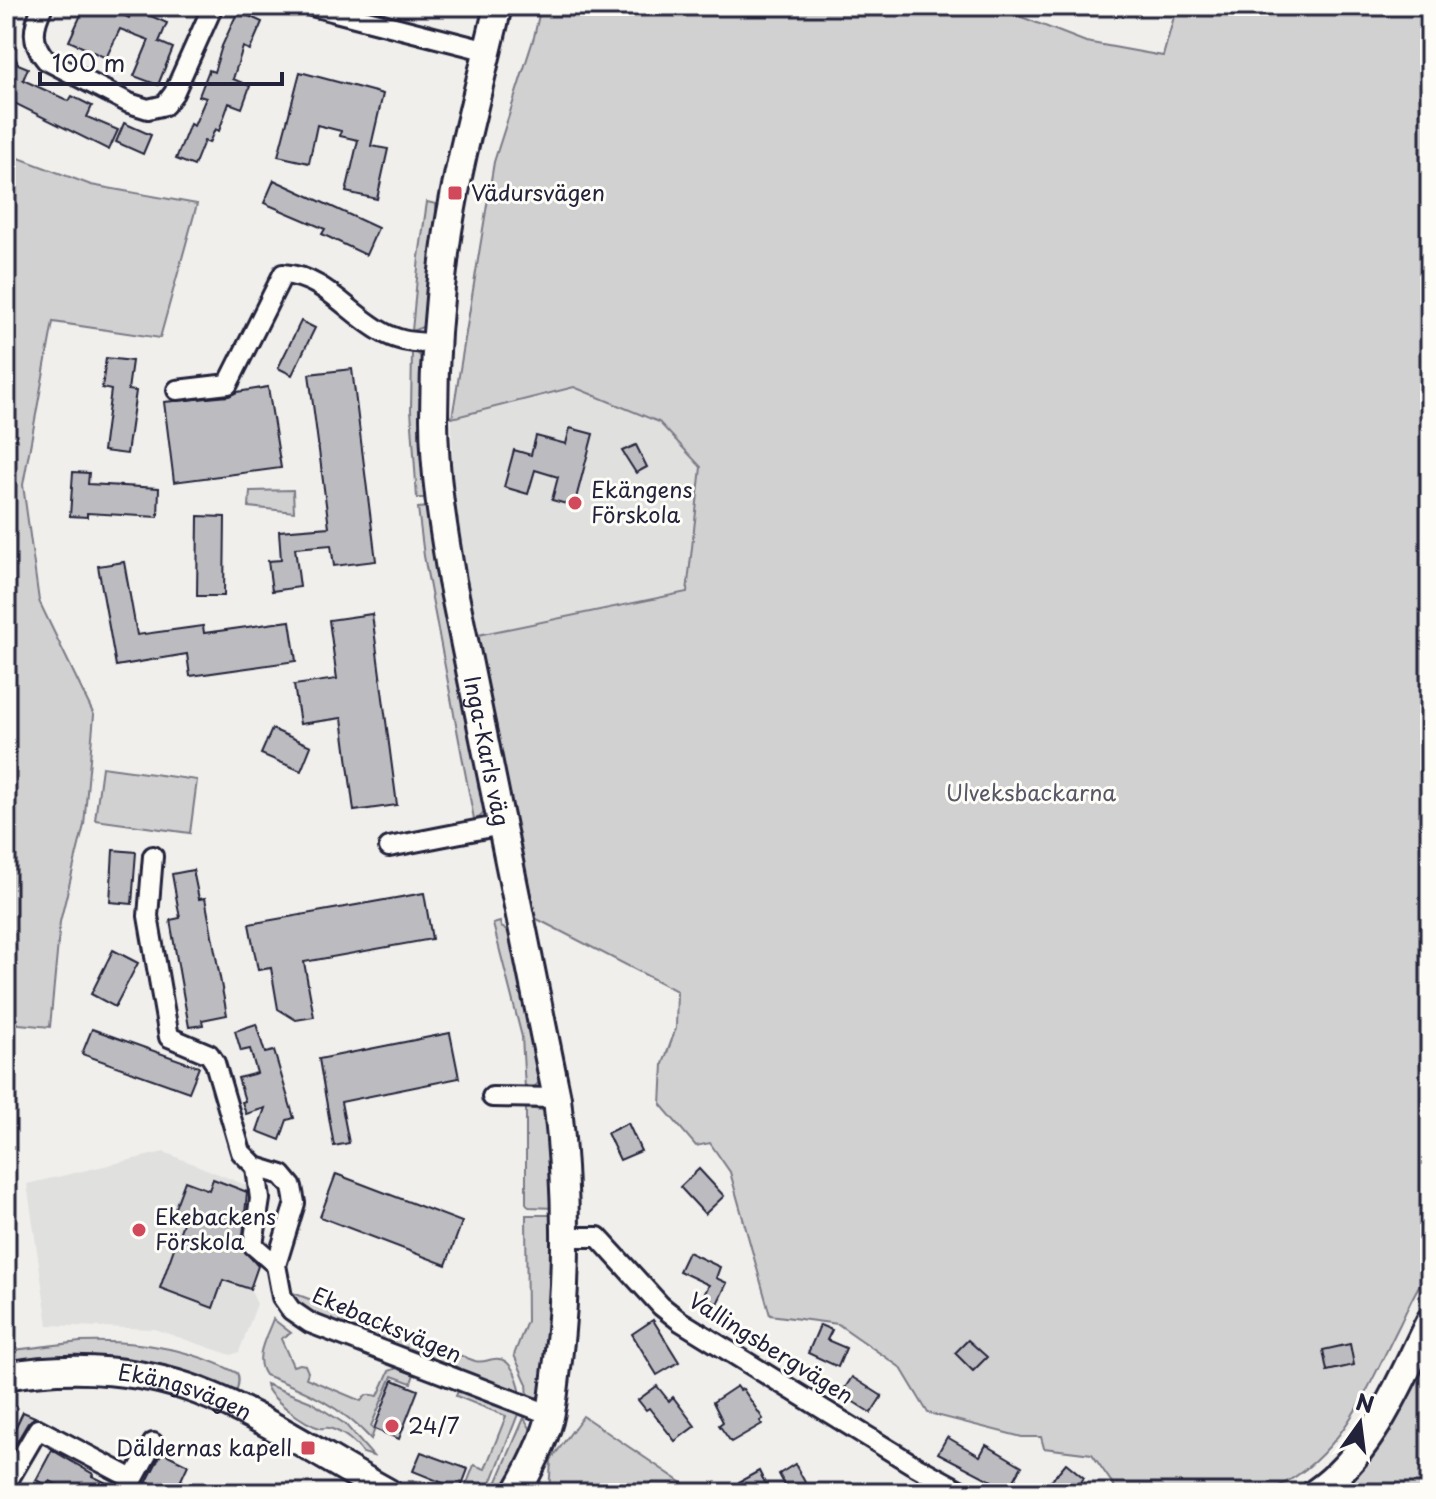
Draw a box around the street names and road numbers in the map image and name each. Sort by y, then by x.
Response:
street label: Inga-Karls väg [457,673,519,829]
street label: Ekebacksvägen [308,1277,467,1370]
street label: Vallingsbergvägen [683,1283,861,1411]
street label: Ekängsvägen [116,1354,258,1428]

